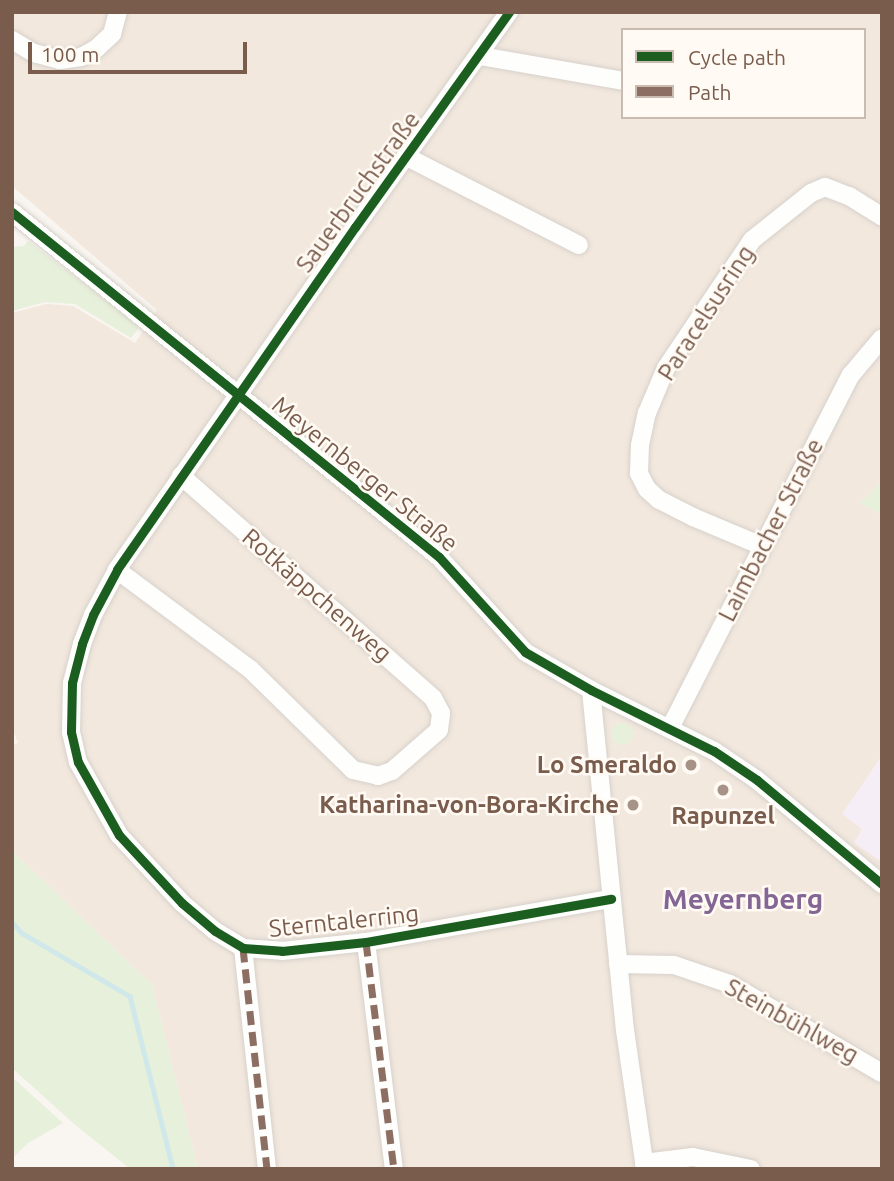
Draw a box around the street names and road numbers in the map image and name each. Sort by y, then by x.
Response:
street label: Sauerbruchstraße [290,106,426,278]
street label: Paracelsusring [652,240,760,386]
street label: Meyernberger Straße [266,390,464,558]
street label: Laimbacher Straße [712,434,830,626]
street label: Rotkäppchenweg [236,522,398,668]
street label: Sterntalerring [268,899,420,943]
street label: Steinbühlweg [720,973,864,1069]

